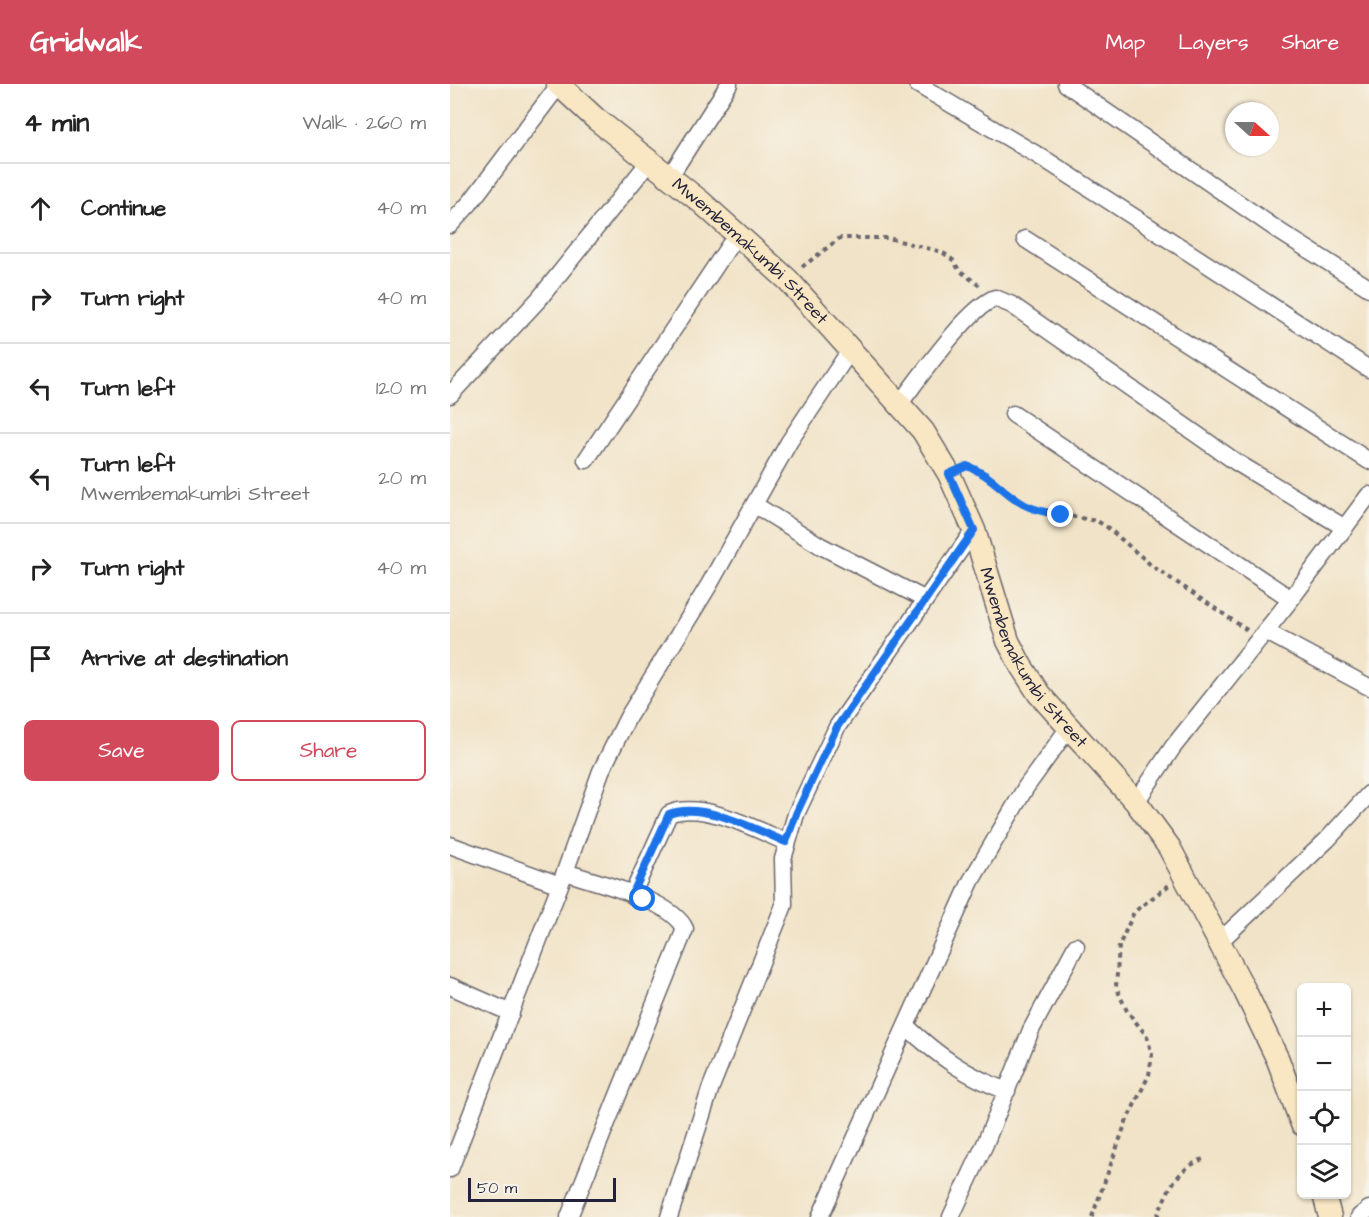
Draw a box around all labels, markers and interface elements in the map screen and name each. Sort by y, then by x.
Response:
text: Gridwalk [30,23,142,62]
text: Map [1105,28,1145,57]
text: Layers [1178,28,1248,57]
text: Share [1281,28,1339,57]
north arrow [1225,102,1279,156]
text: 4 min [24,105,89,141]
text: Walk · 260 m [303,109,426,137]
street label: Mwembemakumbi Street [667,171,835,330]
icon: ahead [24,192,57,225]
text: Continue [81,193,166,224]
text: 40 m [376,194,426,222]
icon: right [24,282,57,315]
text: Turn right [81,283,184,314]
text: 40 m [376,284,426,312]
icon: left [24,372,57,405]
text: Turn left [81,373,175,404]
text: 120 m [376,374,426,402]
text: Turn left [81,449,175,480]
icon: left [24,462,57,495]
text: 20 m [378,464,426,492]
text: Mwembemakumbi Street [81,480,310,508]
route end [1047,501,1073,527]
icon: right [24,552,57,585]
text: Turn right [81,553,184,584]
text: 40 m [376,554,426,582]
street label: Mwembemakumbi Street [974,564,1094,754]
icon: arrive [24,642,57,675]
text: Arrive at destination [81,643,288,674]
button: Save [24,720,219,781]
button: Share [231,720,426,781]
route start [629,885,655,911]
map controls [1297,983,1351,1199]
button: + [1297,983,1351,1037]
button: − [1297,1037,1351,1091]
button: locate [1297,1091,1351,1145]
button: layers [1297,1145,1351,1199]
scale bar [468,1175,616,1202]
text: 50 m [477,1177,517,1199]

